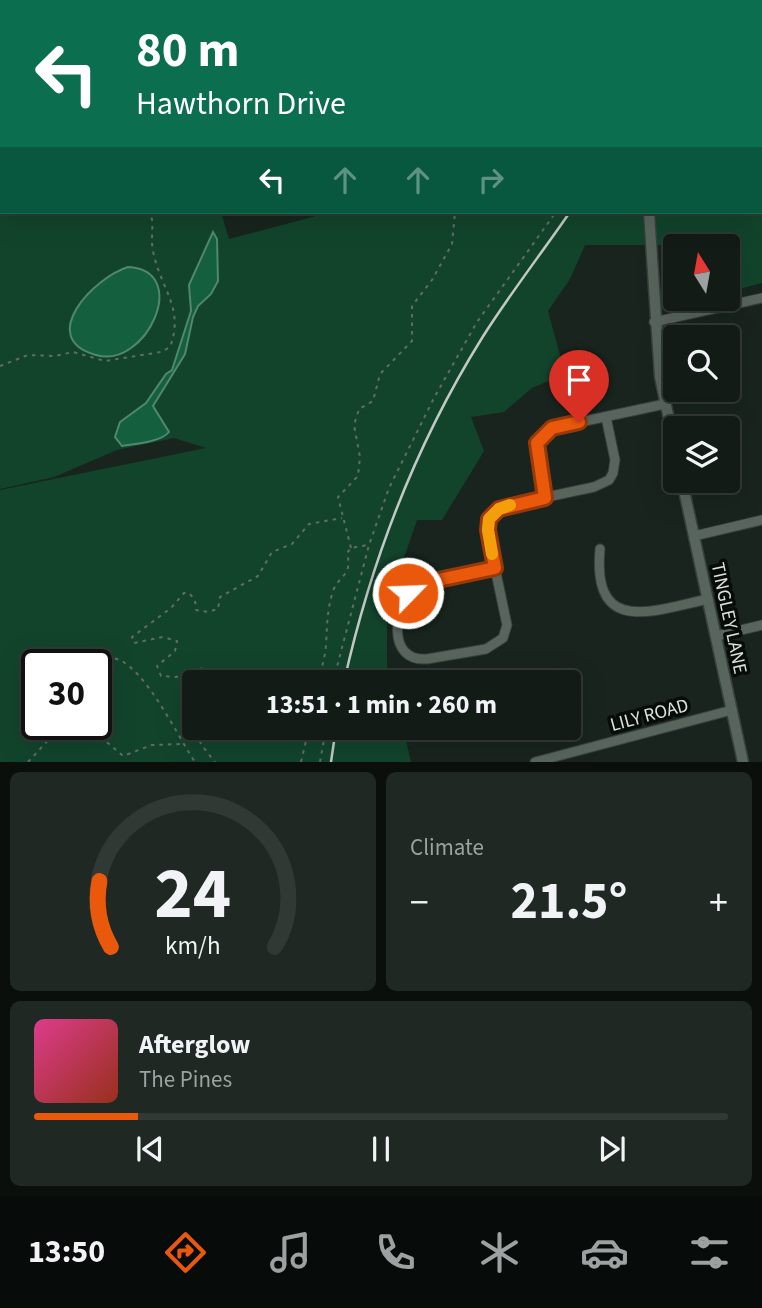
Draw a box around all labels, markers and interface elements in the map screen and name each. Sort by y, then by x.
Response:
text: 80 m [136,16,240,86]
icon: left [21,28,112,119]
text: Hawthorn Drive [136,81,346,127]
icon: left [253,161,291,199]
icon: ahead [326,161,364,199]
icon: ahead [399,161,437,199]
icon: right [472,161,510,199]
north arrow [663,234,740,312]
map controls [663,234,740,493]
button: search [663,325,740,402]
pin [549,350,609,422]
icon: arrive [560,361,598,399]
button: layers [663,416,740,493]
position arrow [371,556,445,630]
street label: TINGLEY LANE [704,560,754,676]
speed limit sign: 30 [21,649,112,740]
text: 13:51 · 1 min · 260 m [266,686,497,723]
street label: LILY ROAD [607,692,692,739]
text: Climate [410,831,484,864]
text: 24 [155,843,231,947]
text: 21.5° [511,865,627,939]
text: − [410,876,429,930]
text: + [709,876,728,930]
text: km/h [165,928,221,964]
text: Afterglow [139,1026,250,1063]
text: The Pines [139,1063,232,1096]
icon: previous [131,1130,169,1168]
icon: pause [362,1130,400,1168]
icon: next [593,1130,631,1168]
icon: directions [161,1228,210,1277]
icon: music [266,1228,315,1277]
icon: phone [371,1228,420,1277]
icon: climate [475,1228,524,1277]
icon: car [580,1228,629,1277]
icon: filters [685,1228,734,1277]
text: 13:50 [28,1229,105,1275]

